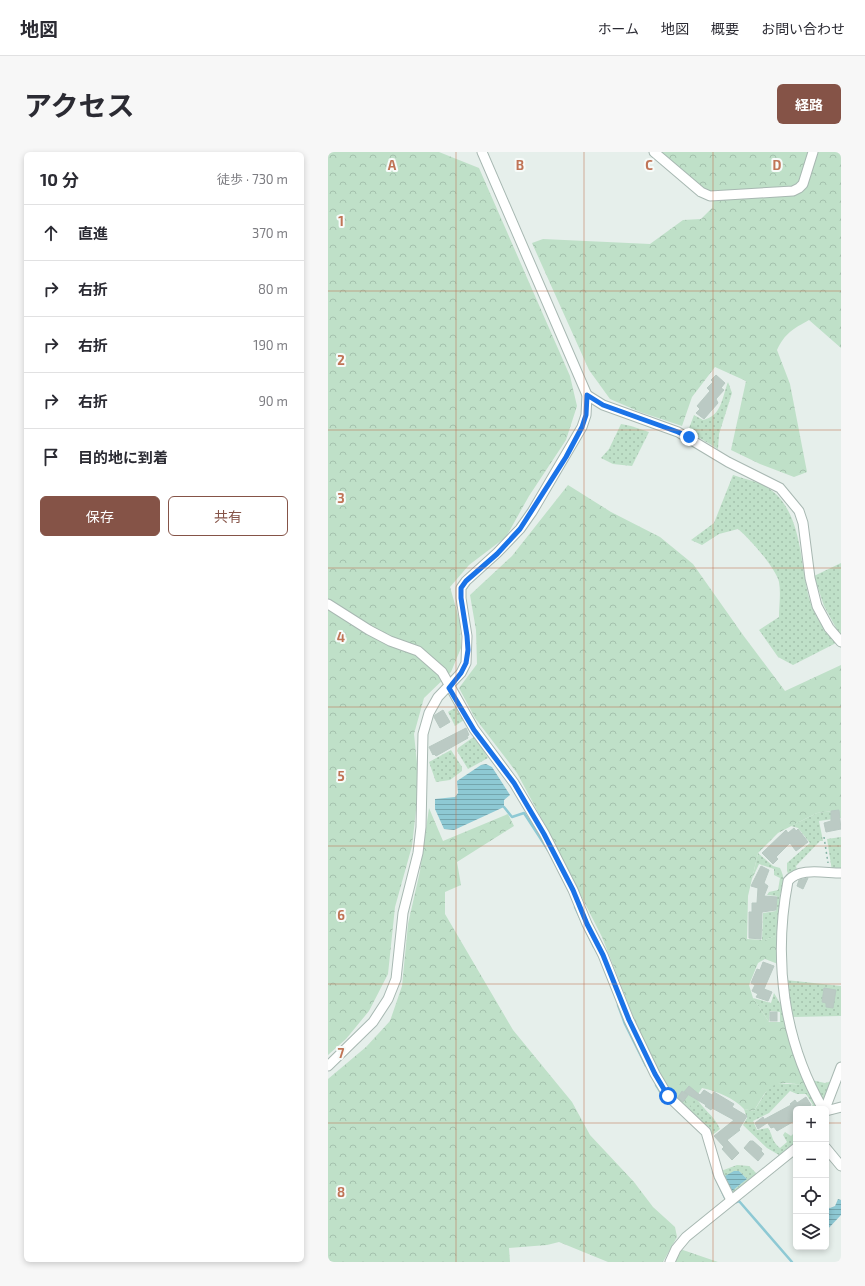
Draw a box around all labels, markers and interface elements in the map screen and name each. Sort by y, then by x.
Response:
text: 地図 [20,17,58,40]
text: ホーム [597,20,639,37]
text: 地図 [661,20,689,37]
text: 概要 [711,20,739,37]
text: お問い合わせ [761,20,845,37]
button: 経路 [777,84,841,124]
text: アクセス [24,88,135,122]
text: A [388,157,397,173]
text: B [516,157,524,173]
text: C [645,157,653,173]
text: D [773,157,782,173]
text: 10 分 [40,169,79,189]
text: 徒歩 · 730 m [217,171,288,187]
text: 1 [338,213,344,229]
icon: ahead [40,222,62,244]
text: 直進 [78,224,108,242]
text: 370 m [252,225,288,241]
icon: right [40,278,62,300]
text: 右折 [78,280,108,298]
text: 80 m [258,281,288,297]
icon: right [40,334,62,356]
text: 右折 [78,336,108,354]
text: 190 m [253,337,288,353]
text: 2 [337,352,345,368]
icon: right [40,390,62,412]
text: 右折 [78,392,108,410]
text: 90 m [258,393,288,409]
route end [680,428,698,446]
icon: arrive [40,446,62,468]
text: 目的地に到着 [78,448,168,466]
text: 3 [337,490,345,506]
button: 保存 [40,496,160,536]
button: 共有 [168,496,288,536]
text: 4 [337,629,345,645]
text: 5 [337,768,345,784]
text: 6 [337,907,345,923]
text: 7 [338,1045,345,1061]
route start [659,1087,677,1105]
map controls [793,1106,829,1250]
button: + [793,1106,829,1142]
button: − [793,1142,829,1178]
button: locate [793,1178,829,1214]
text: 8 [337,1184,345,1200]
button: layers [793,1214,829,1250]

